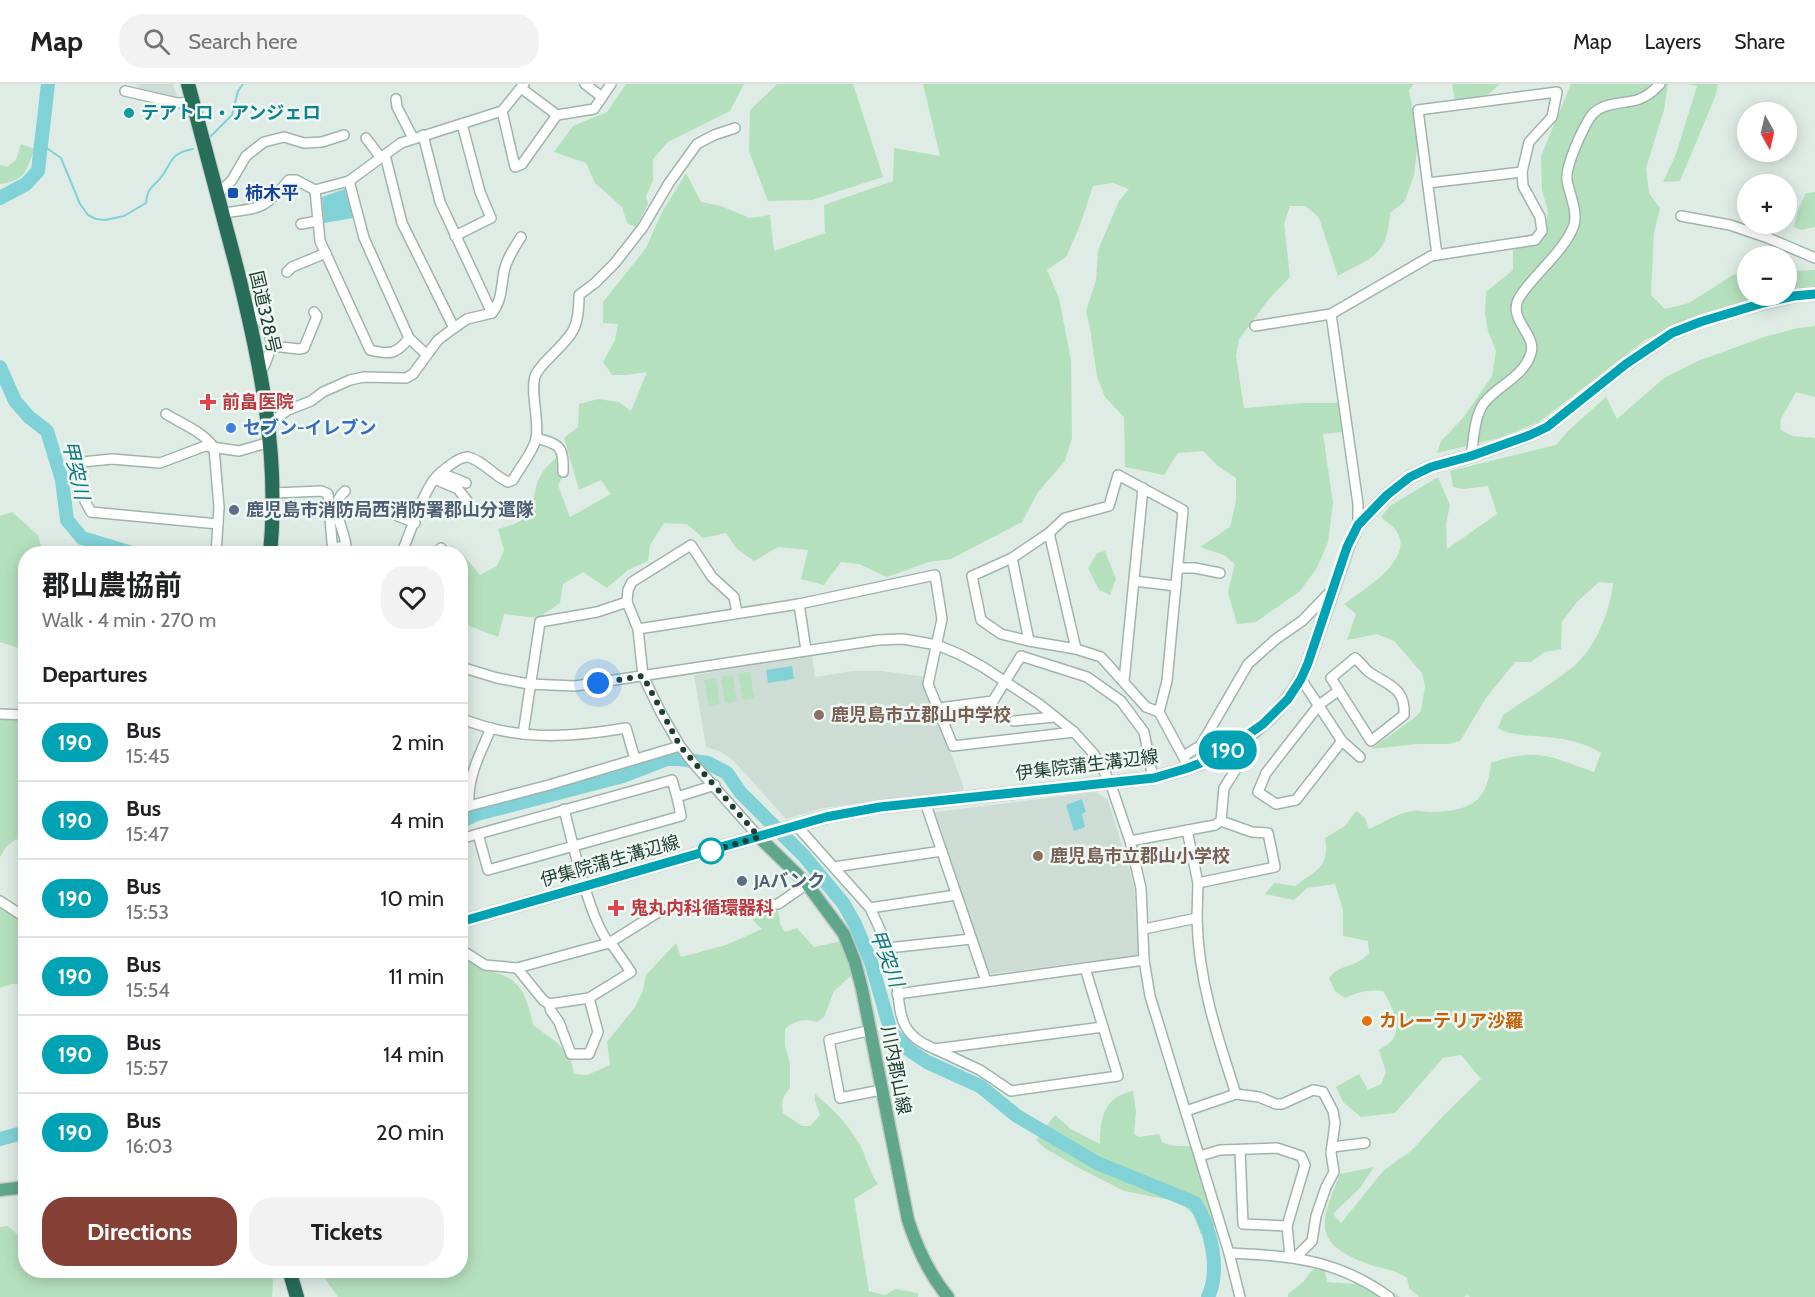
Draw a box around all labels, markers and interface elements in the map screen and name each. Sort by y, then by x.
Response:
search box [119,14,539,68]
text: Map [30,24,83,58]
icon: search [140,25,173,58]
text: Search here [188,28,297,55]
text: Map [1573,29,1612,54]
text: Layers [1645,29,1701,54]
text: Share [1734,29,1785,54]
place label: テアトロ・アンジェロ [141,102,320,124]
north arrow [1737,102,1797,162]
map controls [1737,102,1797,306]
marker: テアトロ・アンジェロ [122,106,136,120]
button: + [1737,174,1797,234]
place label: 柿木平 [245,182,299,204]
marker: 柿木平 [226,186,240,200]
button: − [1737,246,1797,306]
street label: 国道328号 [245,269,285,355]
place label: 前畠医院 [222,391,294,413]
marker: 前畠医院 [199,393,217,411]
place label: セブン-イレブン [243,417,377,439]
marker: セブン-イレブン [224,421,238,435]
water label: 甲突川 [58,438,95,504]
place label: 鹿児島市消防局西消防署郡山分遣隊 [246,499,534,521]
marker: 鹿児島市消防局西消防署郡山分遣隊 [227,503,241,517]
button: heart [381,566,444,629]
text: 郡山農協前 [42,568,182,602]
text: Walk · 4 min · 270 m [42,608,216,632]
text: Departures [42,661,147,688]
your location [583,668,613,698]
place label: 鹿児島市立郡山中学校 [831,704,1011,726]
marker: 鹿児島市立郡山中学校 [812,708,826,722]
text: Bus [126,717,161,744]
text: 2 min [391,729,444,756]
text: 190 [58,730,92,755]
line badge: 190 [1194,730,1262,770]
text: 190 [1211,738,1245,763]
text: 15:45 [126,744,170,768]
street label: 伊集院蒲生溝辺線 [1014,745,1160,785]
text: Bus [126,795,161,822]
text: 4 min [390,807,444,834]
text: 190 [58,808,92,833]
text: 15:47 [126,822,169,846]
street label: 伊集院蒲生溝辺線 [538,831,682,891]
unlabelled marker [698,838,724,864]
place label: 鹿児島市立郡山小学校 [1050,845,1230,867]
marker: 鹿児島市立郡山小学校 [1031,849,1045,863]
place label: JAバンク [753,870,825,892]
text: Bus [126,873,161,900]
marker: JAバンク [735,874,749,888]
text: 10 min [380,885,444,912]
text: 190 [58,886,92,911]
place label: 鬼丸内科循環器科 [630,897,774,919]
marker: 鬼丸内科循環器科 [607,899,625,917]
text: 15:53 [126,900,169,924]
water label: 甲突川 [865,926,910,992]
text: Bus [126,951,161,978]
text: 11 min [388,963,444,990]
text: 190 [58,964,92,989]
text: 15:54 [126,978,170,1002]
place label: カレーテリア沙羅 [1379,1010,1523,1032]
marker: カレーテリア沙羅 [1360,1014,1374,1028]
street label: 川内郡山線 [877,1024,915,1116]
text: Bus [126,1029,161,1056]
text: 14 min [383,1041,444,1068]
text: 190 [58,1042,92,1067]
text: 15:57 [126,1056,168,1080]
text: Bus [126,1107,161,1134]
text: 20 min [376,1119,444,1146]
text: 190 [58,1120,92,1145]
text: 16:03 [126,1134,173,1158]
button: Directions [42,1197,237,1266]
button: Tickets [249,1197,444,1266]

